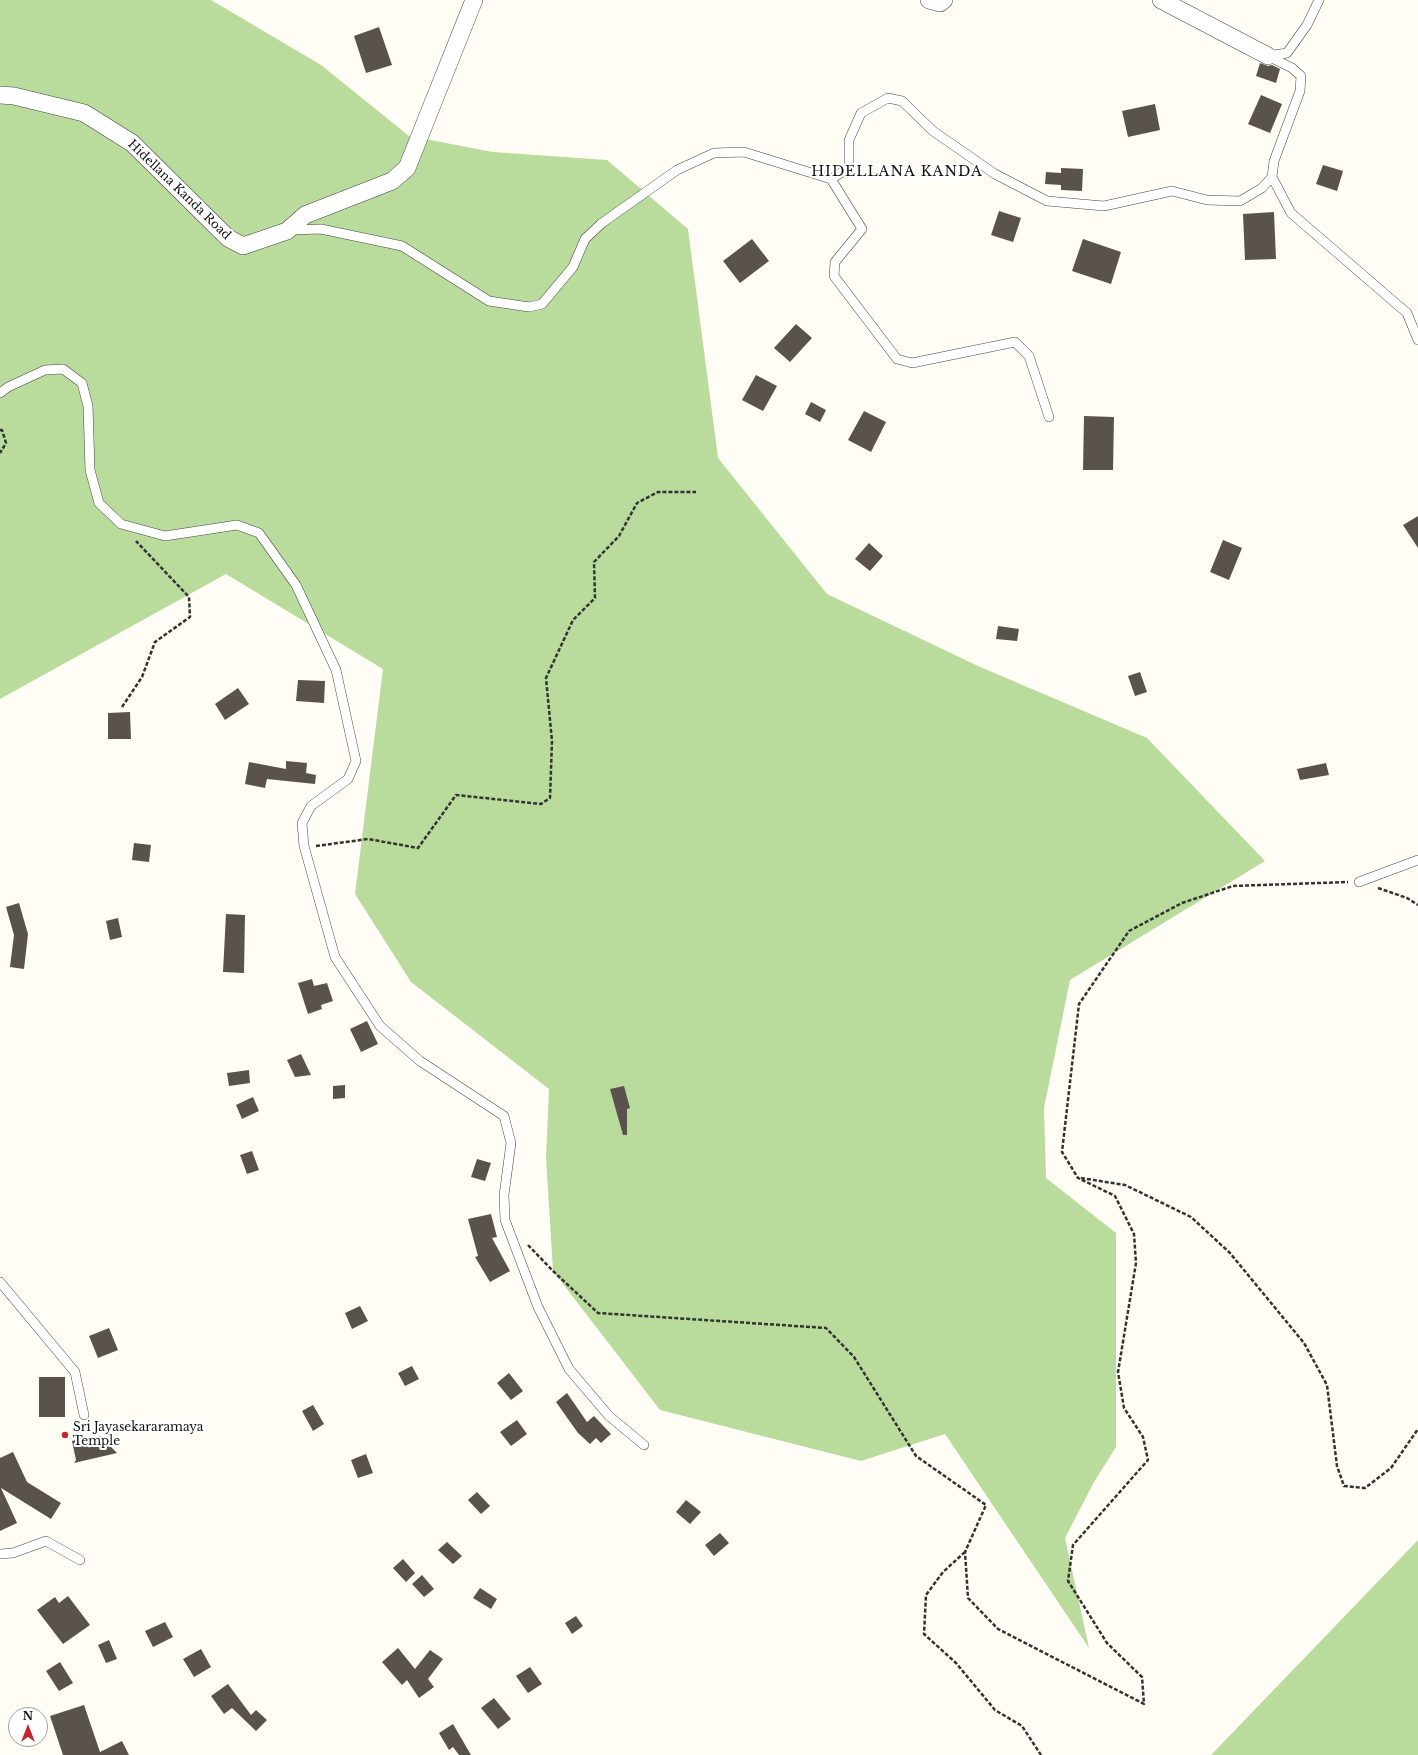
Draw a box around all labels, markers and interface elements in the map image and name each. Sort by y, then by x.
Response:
street label: Hidellana Kanda Road [125,137,233,243]
district label: HIDELLANA KANDA [811,164,983,180]
place label: Sri Jayasekararamaya Temple [73,1421,203,1449]
marker: Sri Jayasekararamaya Temple [60,1430,70,1440]
north arrow [8,1707,48,1747]
text: N [23,1709,33,1723]

